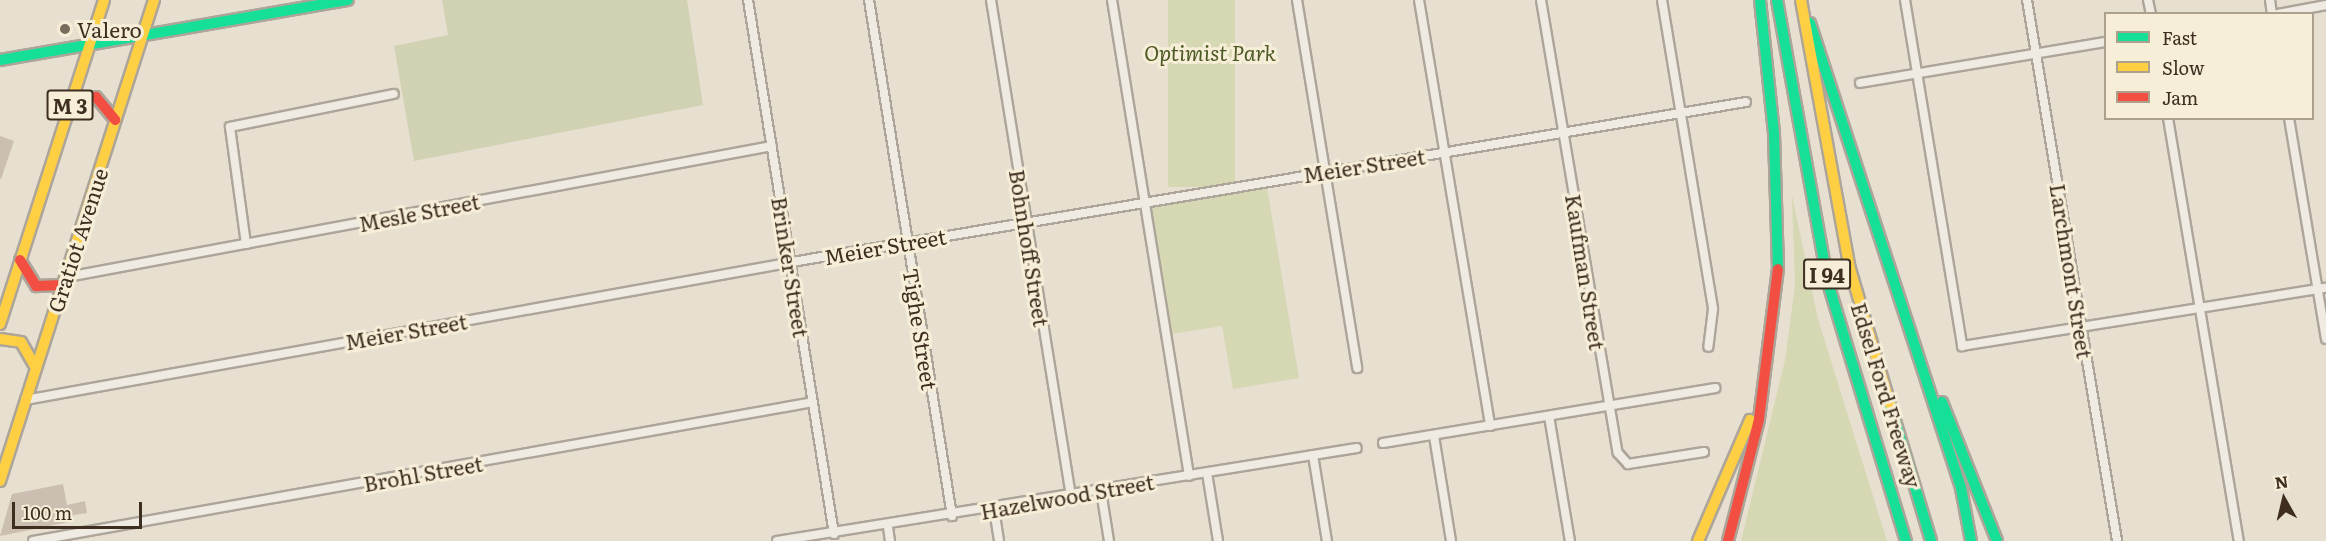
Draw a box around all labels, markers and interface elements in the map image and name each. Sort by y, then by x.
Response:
legend [2104,12,2314,120]
place label: Valero [77,16,142,42]
marker: Valero [58,22,72,36]
text: Fast [2162,24,2197,51]
park label: Optimist Park [1144,39,1276,65]
text: Slow [2162,54,2204,81]
text: Jam [2162,84,2198,111]
road number: M 3 [46,88,94,122]
street label: Meier Street [1301,143,1427,187]
street label: Gratiot Avenue [42,165,112,315]
street label: Bohnhoff Street [1005,168,1055,328]
street label: Larchmont Street [2046,182,2098,360]
street label: Mesle Street [356,188,482,236]
street label: Kaufman Street [1561,192,1611,352]
street label: Brinker Street [767,195,815,339]
street label: Meier Street [822,223,948,269]
road number: I 94 [1803,257,1851,291]
street label: Tighe Street [899,266,943,392]
street label: Edsel Ford Freeway [1847,299,1927,491]
street label: Meier Street [343,308,469,354]
street label: Brohl Street [361,450,485,496]
street label: Hazelwood Street [978,468,1156,524]
text: N [2273,468,2290,494]
north arrow [2254,469,2314,529]
scale bar [15,490,146,528]
text: 100 m [23,499,72,526]

